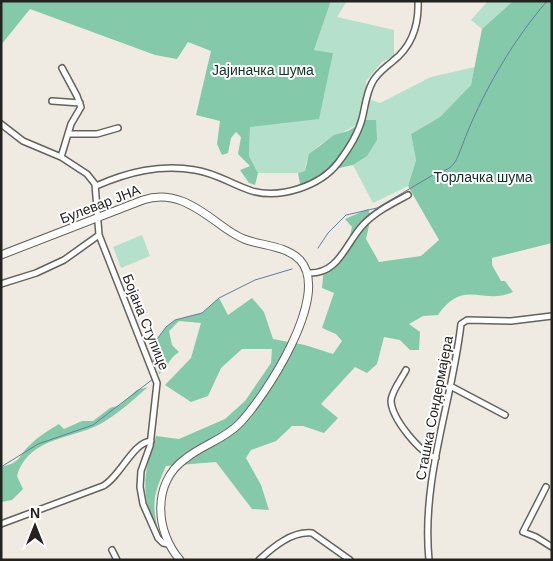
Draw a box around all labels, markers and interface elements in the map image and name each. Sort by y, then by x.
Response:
park label: Јајиначка шума [212,62,314,78]
park label: Торлачка шума [433,169,533,185]
street label: Булевар ЈНА [58,181,143,227]
street label: Бојана Ступице [119,272,173,372]
street label: Сташка Сондермајера [412,334,456,482]
north arrow [10,501,60,551]
text: N [30,505,40,521]

